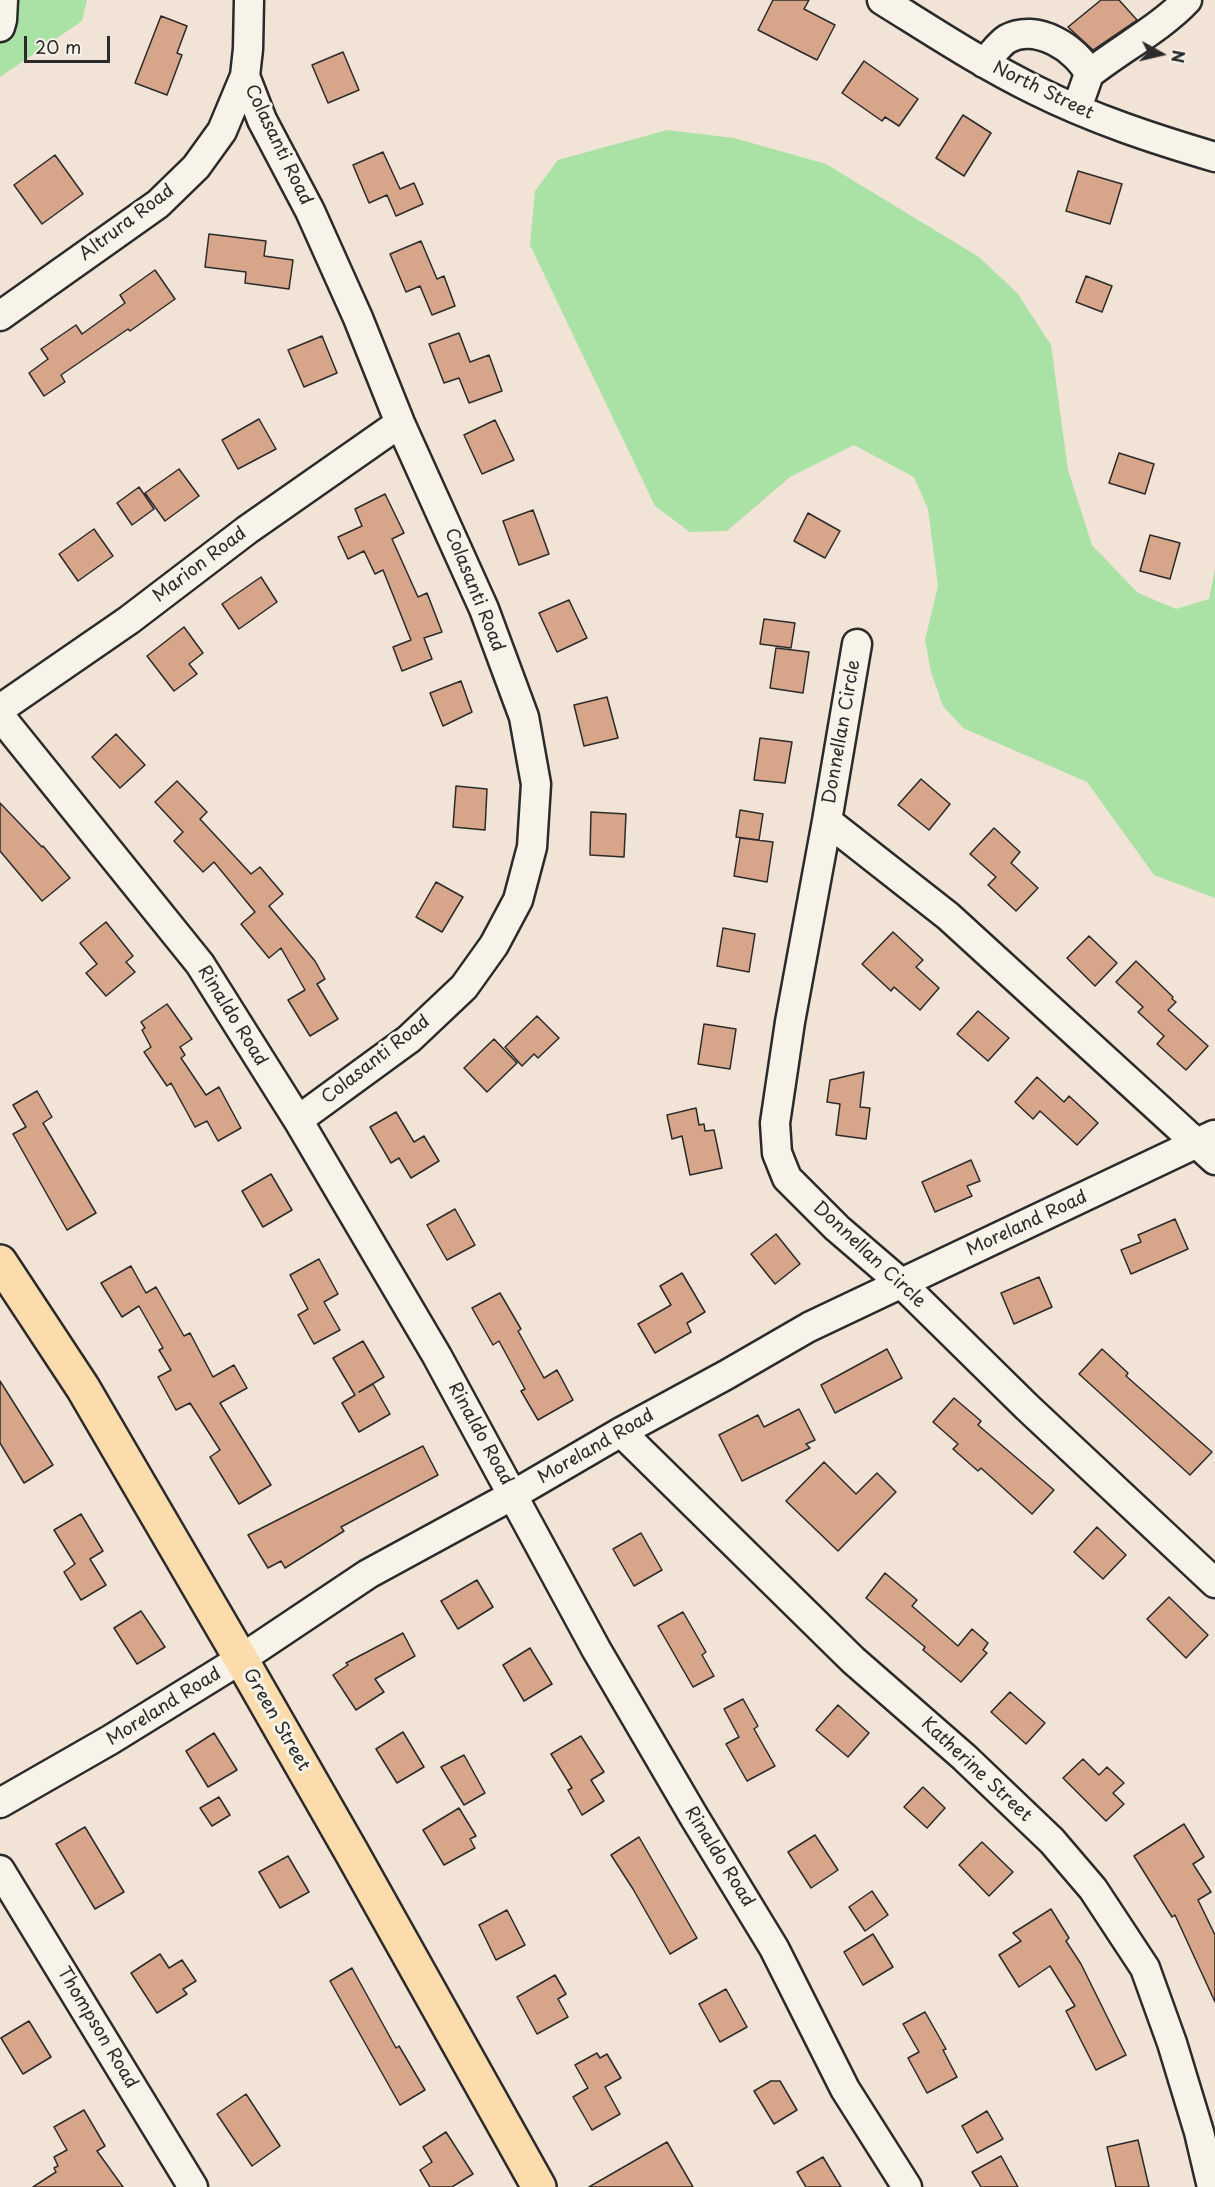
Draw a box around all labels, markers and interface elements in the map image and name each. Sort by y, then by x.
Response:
scale bar [27,24,112,62]
north arrow [1131,24,1191,84]
text: 20 m [35,33,81,60]
text: N [1166,49,1192,64]
street label: North Street [989,57,1097,125]
street label: Colasanti Road [239,81,317,209]
street label: Altrura Road [75,180,179,266]
street label: Marion Road [149,523,251,607]
street label: Colasanti Road [439,525,509,655]
street label: Donnellan Circle [819,658,865,806]
street label: Rinaldo Road [192,962,272,1070]
street label: Colasanti Road [318,1011,434,1109]
street label: Moreland Road [963,1187,1091,1261]
street label: Donnellan Circle [808,1197,930,1313]
street label: Rinaldo Road [443,1379,517,1489]
street label: Moreland Road [534,1405,658,1489]
street label: Moreland Road [103,1663,225,1751]
street label: Green Street [238,1665,314,1775]
street label: Katherine Street [916,1713,1036,1827]
street label: Rinaldo Road [679,1803,759,1911]
street label: Thompson Road [52,1963,142,2093]

